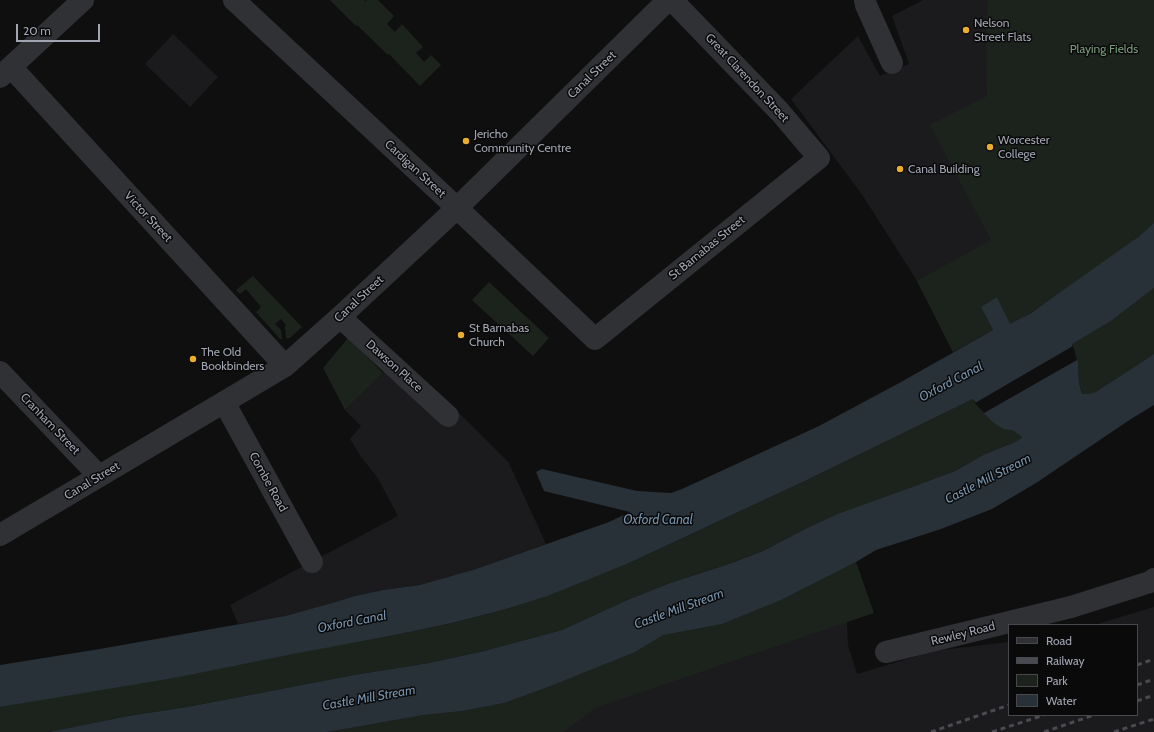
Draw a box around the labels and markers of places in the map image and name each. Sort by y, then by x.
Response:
place label: Nelson Street Flats [974,16,1031,44]
marker: Nelson Street Flats [961,25,971,35]
place label: Jericho Community Centre [474,127,571,155]
place label: Worcester College [998,133,1050,161]
marker: Jericho Community Centre [461,136,471,146]
marker: Worcester College [985,142,995,152]
place label: Canal Building [908,162,980,176]
marker: Canal Building [895,164,905,174]
place label: St Barnabas Church [469,321,529,349]
marker: St Barnabas Church [456,330,466,340]
place label: The Old Bookbinders [201,345,264,373]
marker: The Old Bookbinders [188,354,198,364]

